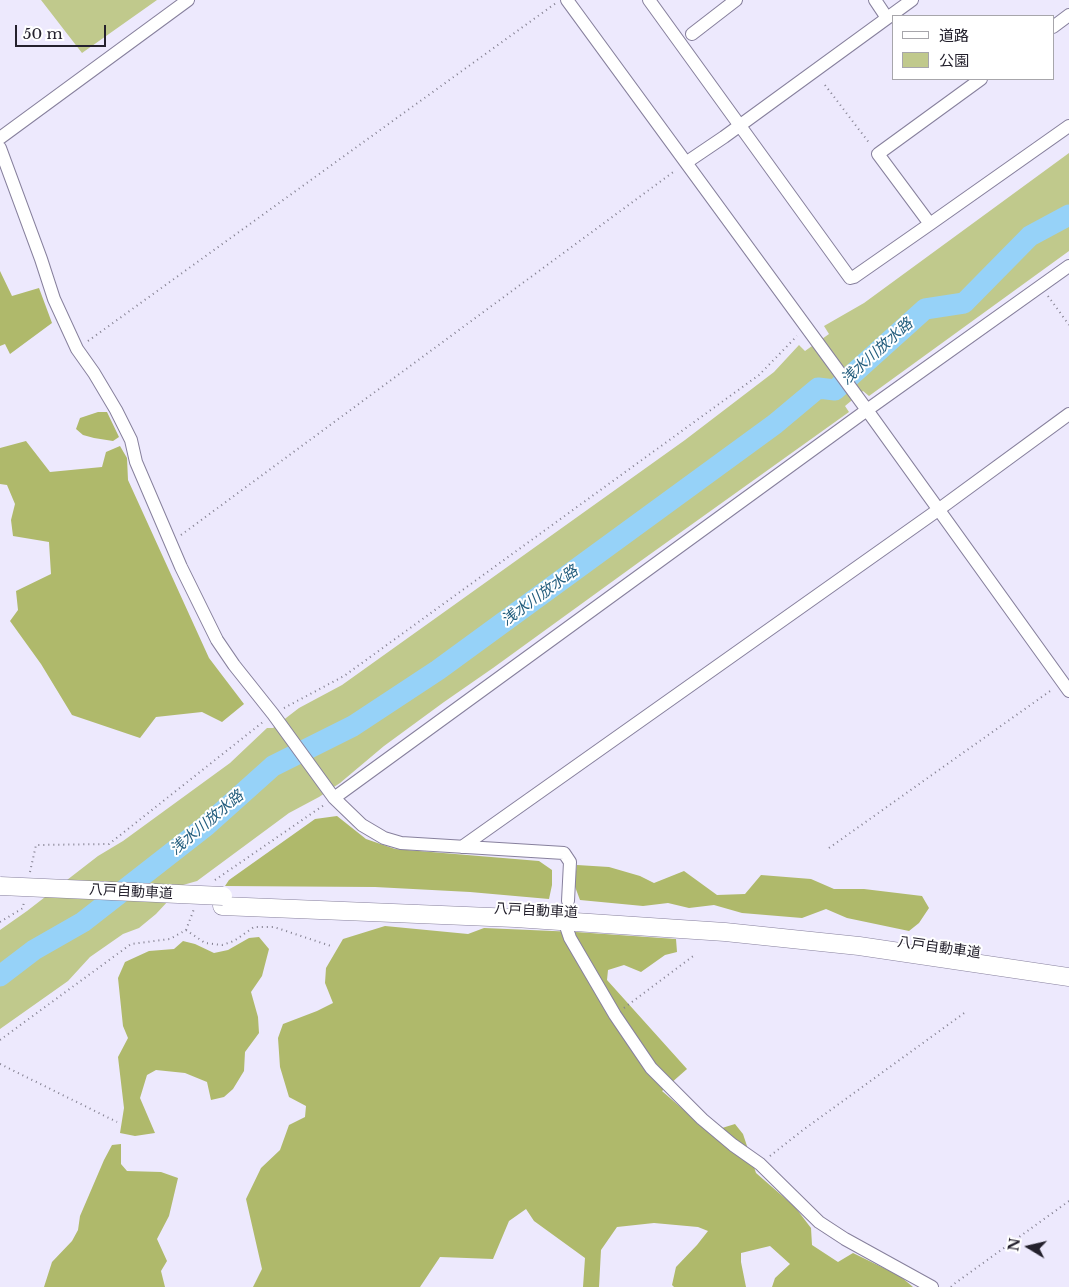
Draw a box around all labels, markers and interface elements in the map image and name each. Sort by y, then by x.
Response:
scale bar [18,15,109,47]
legend [892,15,1054,80]
text: 50 m [23,24,63,43]
text: 道路 [939,26,969,45]
text: 公園 [939,51,969,70]
water label: 浅水川放水路 [838,315,916,389]
water label: 浅水川放水路 [498,562,582,630]
water label: 浅水川放水路 [167,787,247,859]
street label: 八戸自動車道 [89,881,173,903]
street label: 八戸自動車道 [494,900,578,922]
street label: 八戸自動車道 [896,934,982,962]
north arrow [1004,1222,1054,1272]
text: N [1004,1237,1024,1253]

